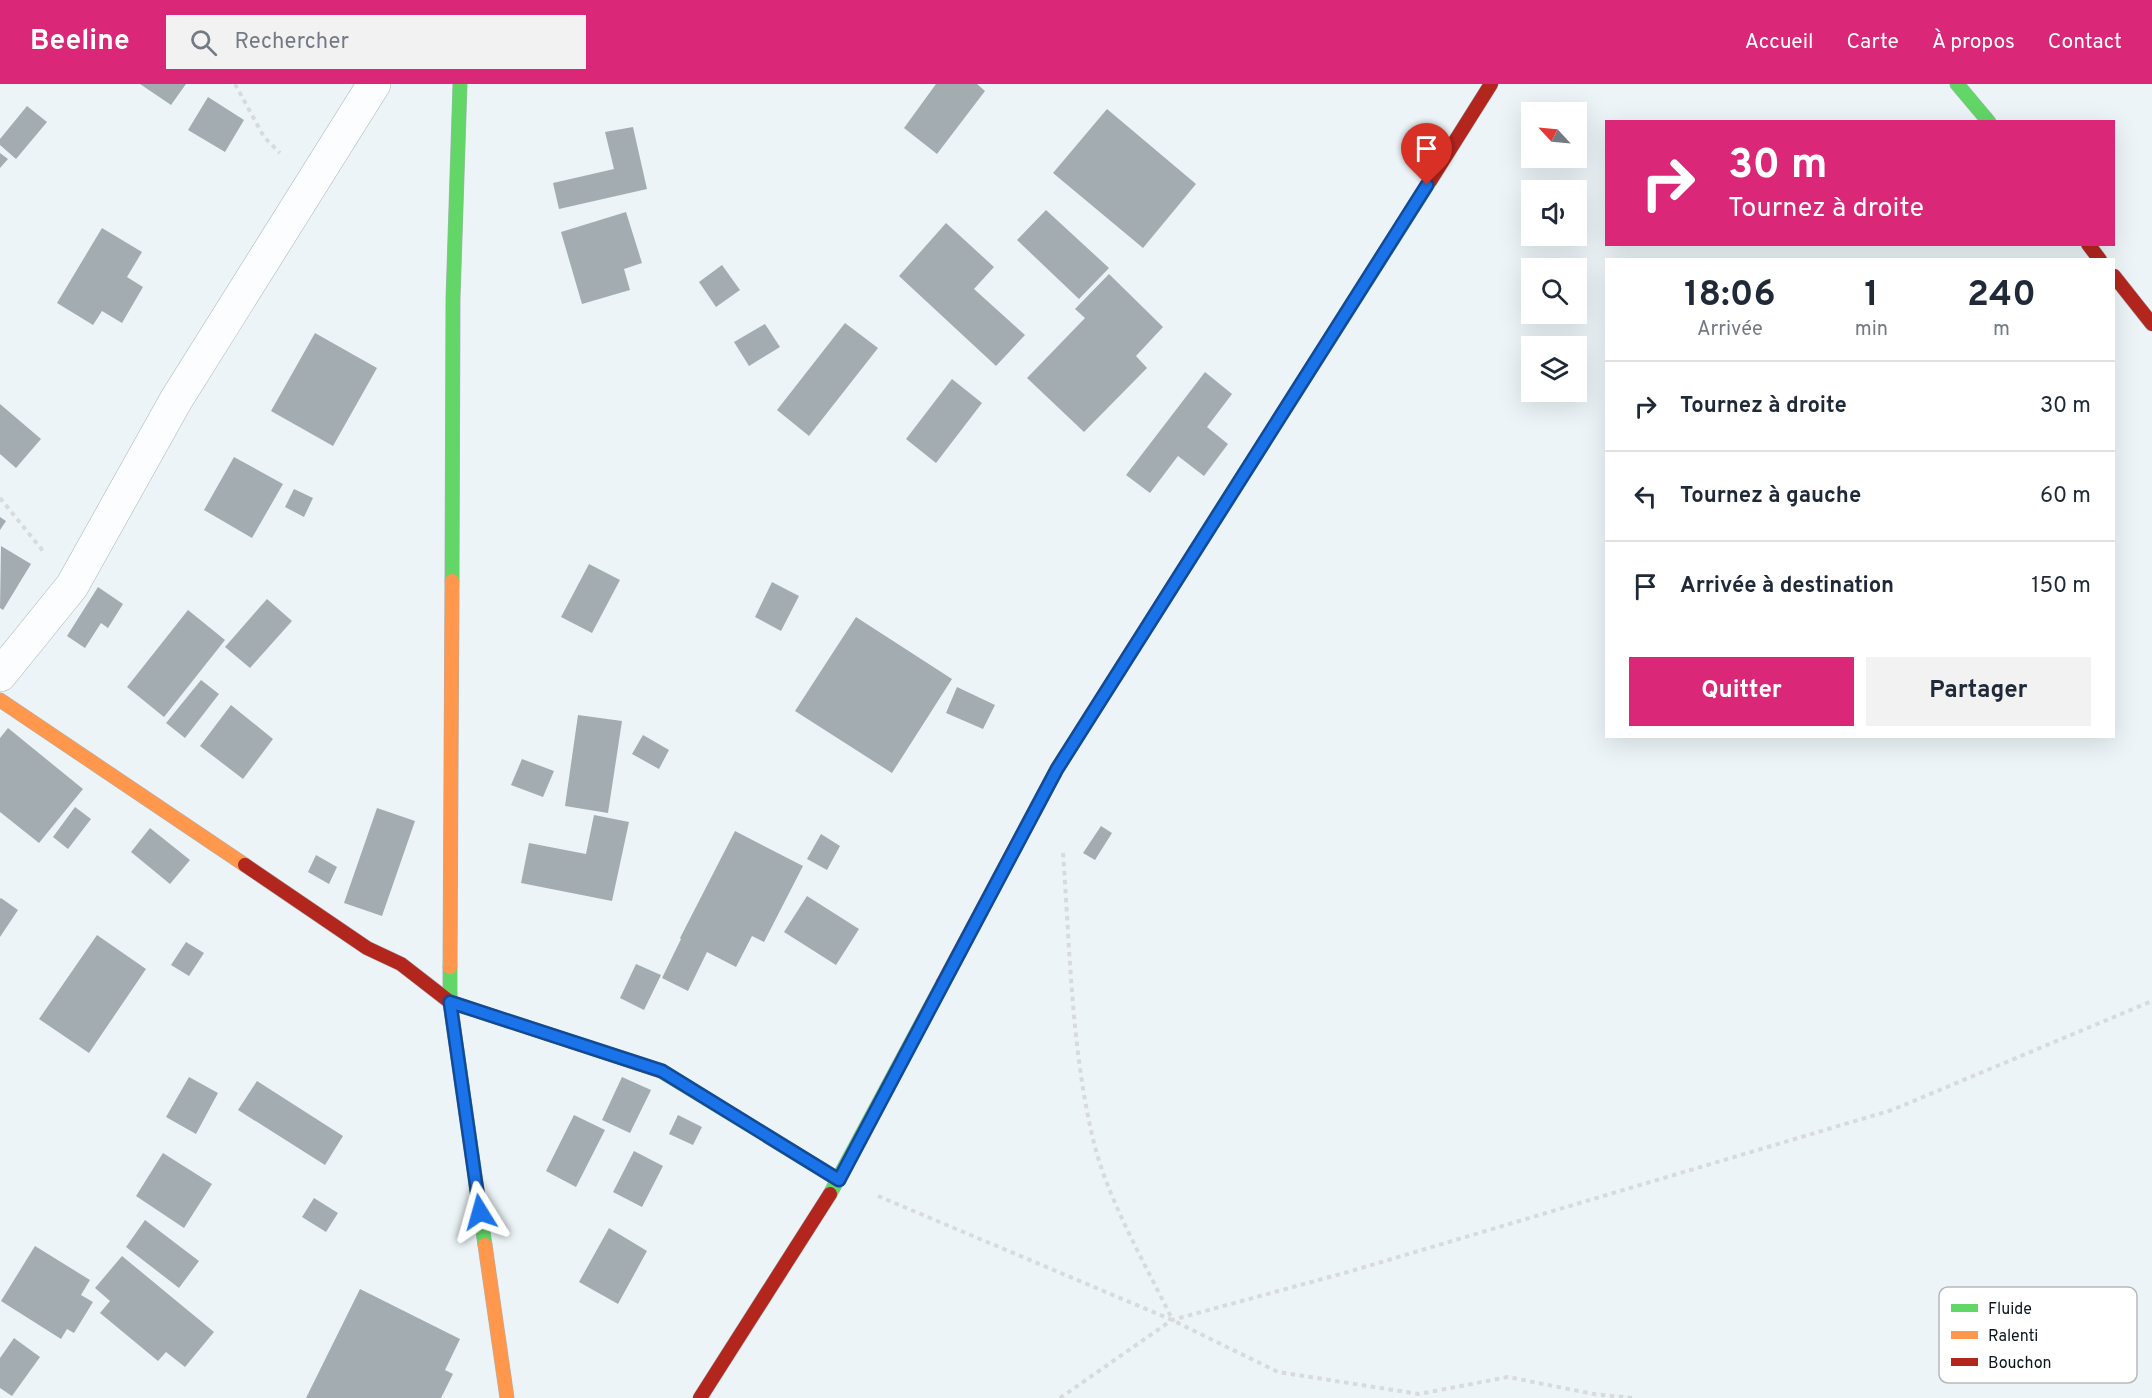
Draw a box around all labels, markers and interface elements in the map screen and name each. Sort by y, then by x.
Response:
search box [166,15,586,69]
text: Beeline [30,24,130,60]
icon: search [187,26,220,59]
text: Rechercher [235,29,349,56]
text: Accueil [1745,29,1814,56]
text: Carte [1847,29,1899,56]
text: À propos [1932,29,2015,56]
text: Contact [2048,29,2122,56]
north arrow [1521,102,1587,168]
map controls [1521,102,1587,402]
pin [1401,123,1452,185]
icon: arrive [1410,132,1443,165]
text: 30 m [1728,140,1827,193]
icon: right [1629,144,1707,222]
button: sound [1521,180,1587,246]
text: Tournez à droite [1728,192,1924,226]
button: search [1521,258,1587,324]
text: 18:06 [1684,273,1776,319]
text: 1 [1864,273,1879,319]
text: 240 [1967,273,2036,319]
text: Arrivée [1697,317,1763,343]
text: min [1855,317,1888,343]
text: m [1993,317,2010,343]
button: layers [1521,336,1587,402]
icon: right [1629,390,1662,423]
text: Tournez à droite [1680,393,1847,420]
text: 30 m [2040,393,2091,420]
icon: left [1629,480,1662,513]
text: Tournez à gauche [1680,483,1861,510]
text: 60 m [2040,483,2091,510]
icon: arrive [1629,570,1662,603]
text: Arrivée à destination [1680,573,1894,600]
text: 150 m [2031,573,2091,600]
button: Quitter [1629,657,1854,726]
button: Partager [1866,657,2091,726]
position arrow [448,1180,512,1244]
legend [1939,1287,2137,1383]
text: Fluide [1988,1300,2032,1320]
text: Ralenti [1988,1327,2038,1347]
text: Bouchon [1988,1354,2052,1374]

